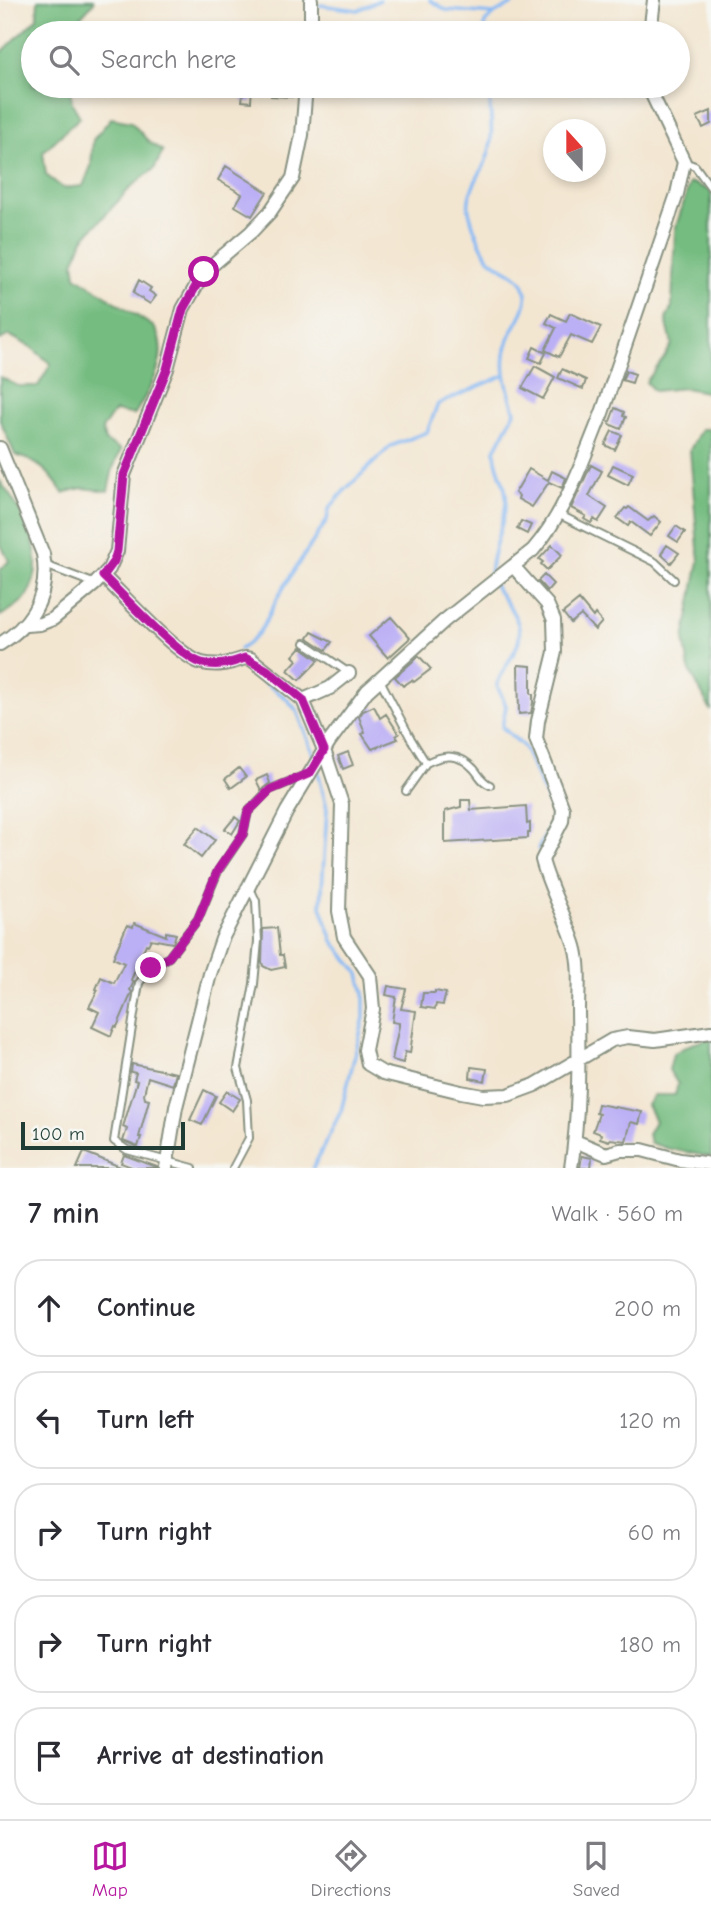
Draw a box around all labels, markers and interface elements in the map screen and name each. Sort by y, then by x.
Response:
search box [21,21,690,98]
icon: search [45,41,83,79]
text: Search here [101,45,236,75]
north arrow [543,119,606,182]
route start [188,256,219,287]
route end [135,952,166,983]
scale bar [21,1119,186,1151]
text: 100 m [32,1123,85,1145]
text: 7 min [28,1196,100,1231]
text: Walk · 560 m [552,1200,683,1227]
icon: ahead [30,1289,68,1327]
text: Continue [97,1293,195,1323]
text: 200 m [614,1295,681,1322]
icon: left [30,1401,68,1439]
text: Turn left [97,1405,194,1435]
text: 120 m [619,1407,681,1434]
icon: right [30,1513,68,1551]
text: Turn right [97,1517,211,1547]
text: 60 m [628,1519,681,1546]
icon: right [30,1625,68,1663]
text: Turn right [97,1629,211,1659]
text: 180 m [619,1631,681,1658]
icon: arrive [30,1737,68,1775]
text: Arrive at destination [97,1741,324,1771]
tab: Map [91,1837,129,1901]
tab: Directions [311,1837,391,1901]
tab: Saved [573,1837,620,1901]

